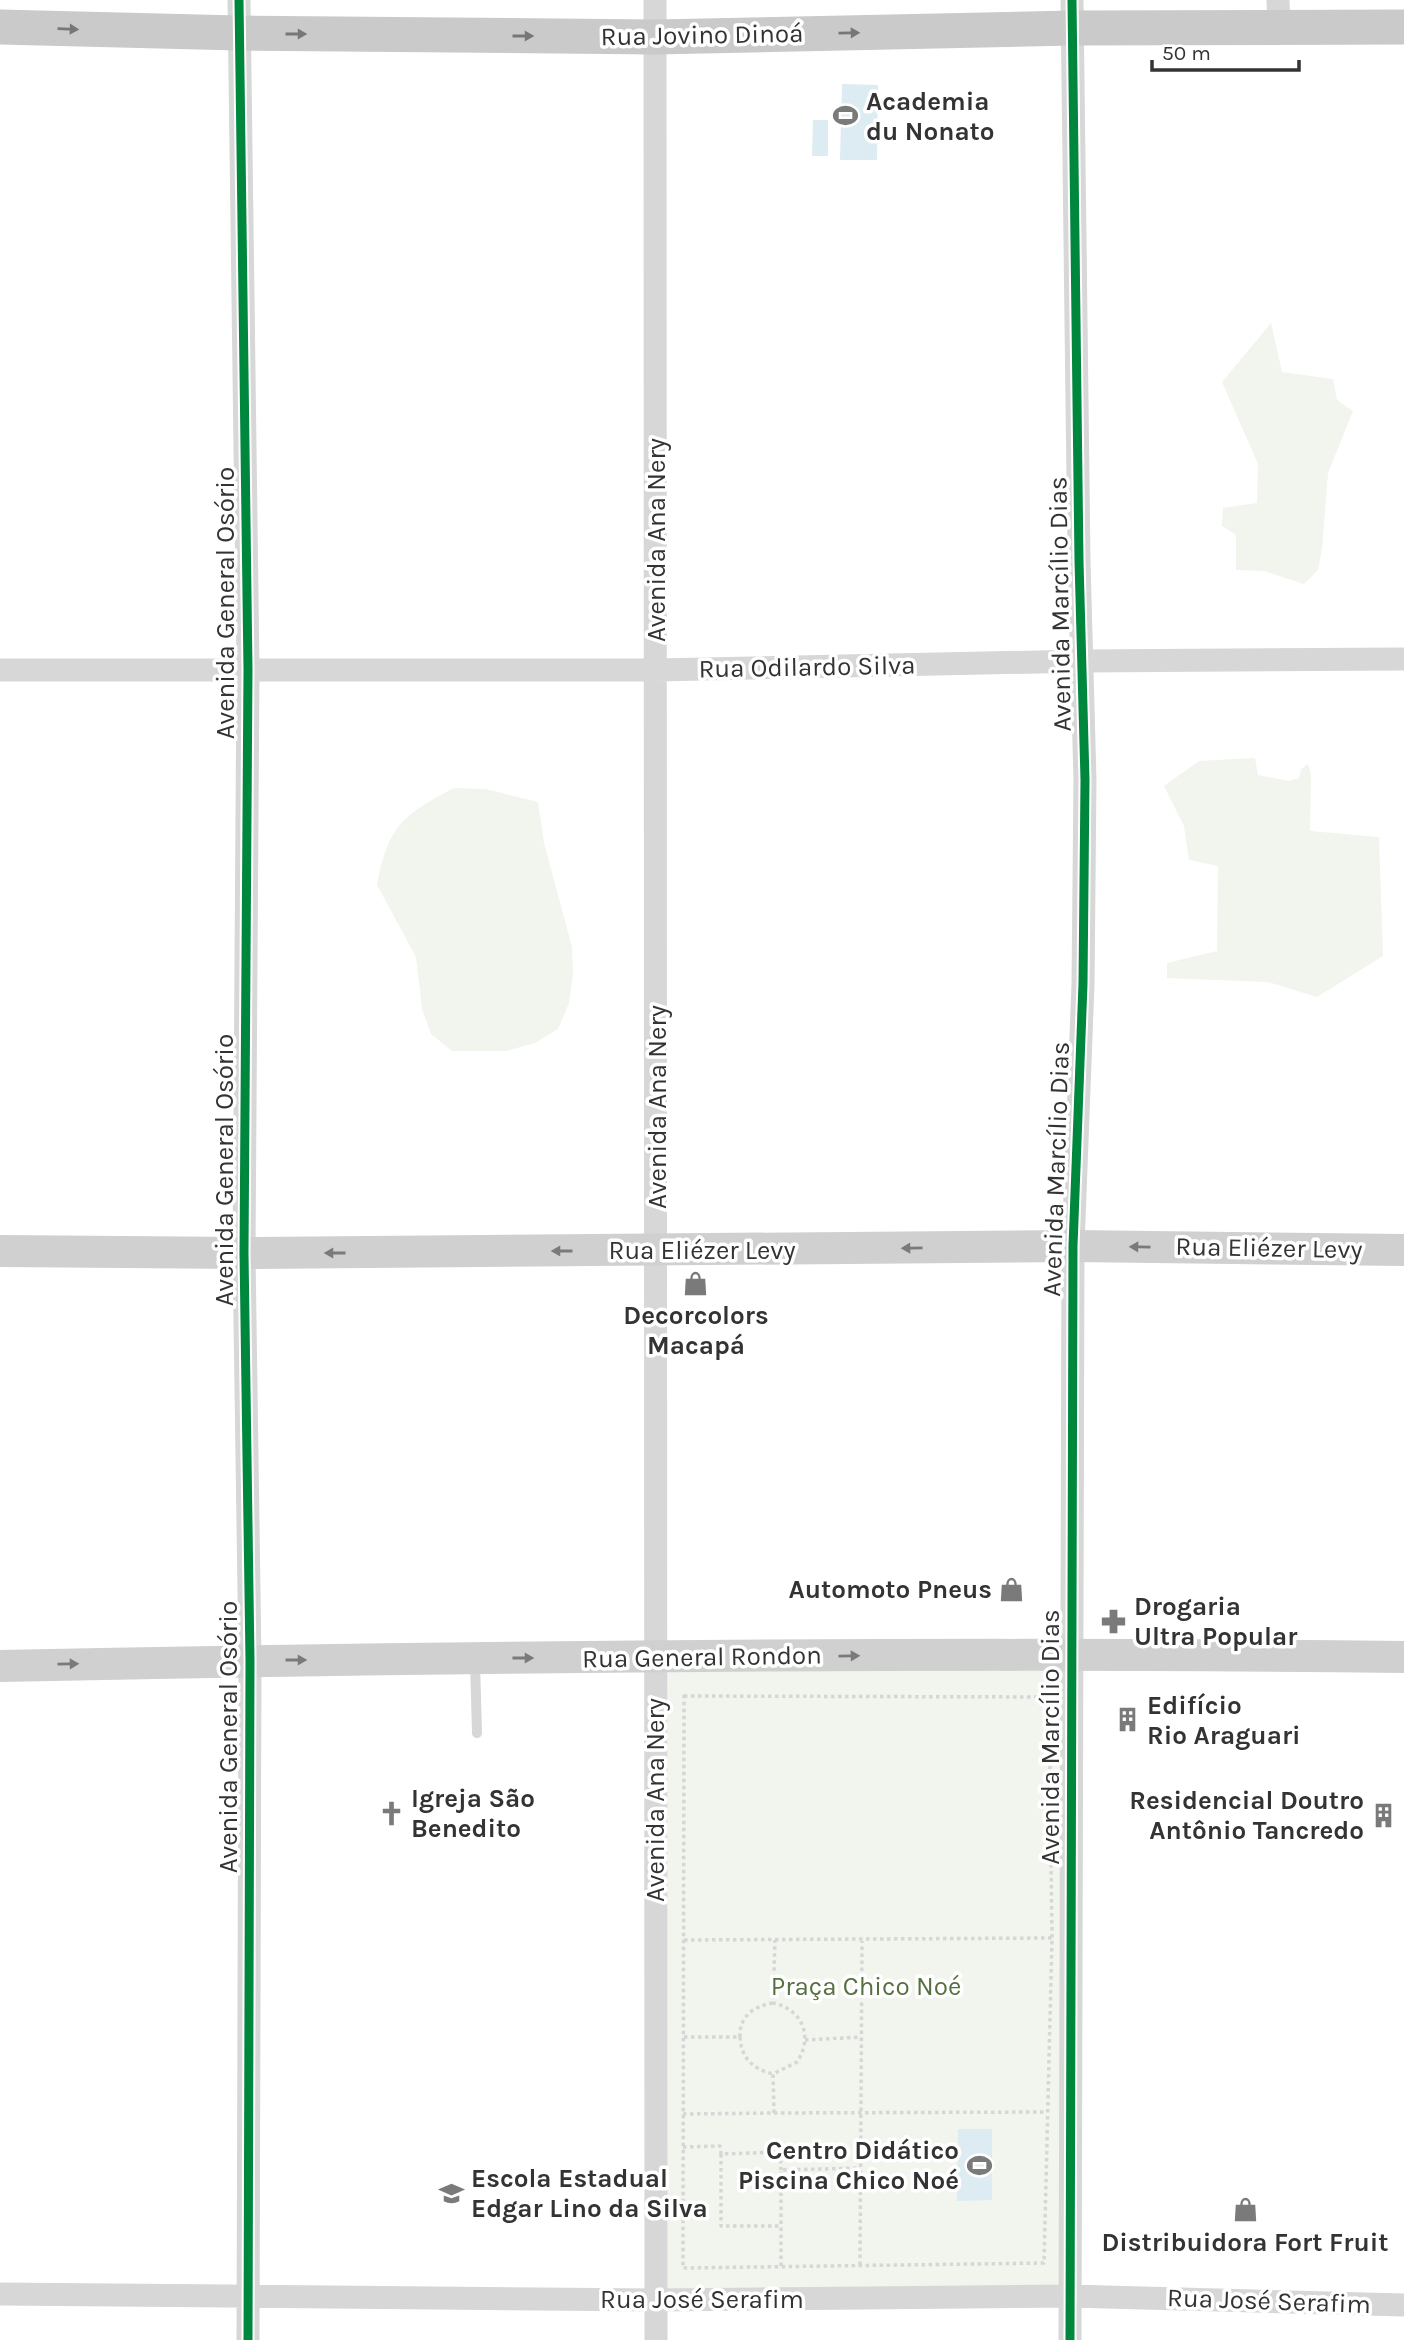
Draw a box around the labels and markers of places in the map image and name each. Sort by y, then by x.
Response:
place label: Academia du Nonato [866,86,995,147]
sports icon: Academia du Nonato [832,102,860,130]
shop icon: Decorcolors Macapá [682,1269,710,1297]
place label: Decorcolors Macapá [623,1300,769,1361]
place label: Automoto Pneus [788,1574,992,1605]
shop icon: Automoto Pneus [998,1575,1026,1603]
place label: Drogaria Ultra Popular [1134,1591,1298,1652]
pharmacy icon: Drogaria Ultra Popular [1100,1607,1128,1635]
place label: Edifício Rio Araguari [1147,1690,1301,1751]
building icon: Edifício Rio Araguari [1113,1706,1141,1734]
place label: Igreja São Benedito [411,1783,535,1844]
place label: Residencial Doutro Antônio Tancredo [1129,1785,1364,1846]
church icon: Igreja São Benedito [377,1799,405,1827]
building icon: Residencial Doutro Antônio Tancredo [1370,1801,1398,1829]
place label: Centro Didático Piscina Chico Noé [738,2135,959,2196]
sports icon: Centro Didático Piscina Chico Noé [965,2151,993,2179]
place label: Escola Estadual Edgar Lino da Silva [471,2163,708,2224]
school or university icon: Escola Estadual Edgar Lino da Silva [437,2179,465,2207]
shop icon: Distribuidora Fort Fruit [1231,2196,1259,2224]
place label: Distribuidora Fort Fruit [1101,2227,1389,2258]

